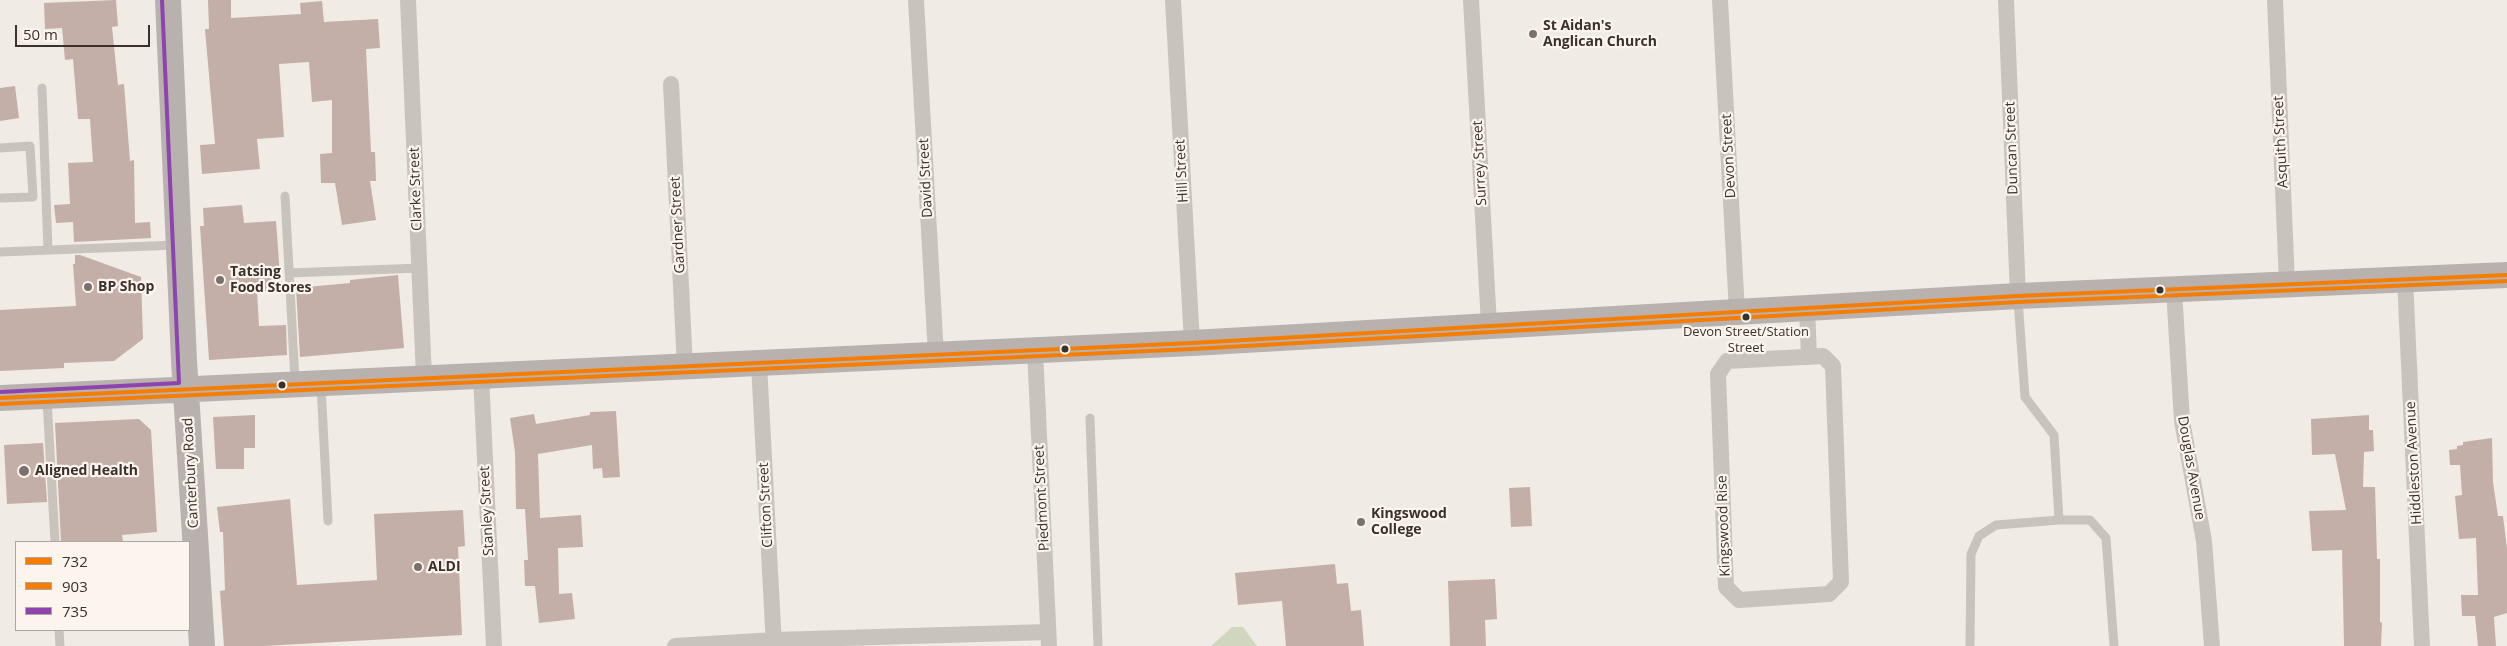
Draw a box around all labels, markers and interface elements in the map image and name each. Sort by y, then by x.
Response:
scale bar [18,15,152,47]
place label: St Aidan's Anglican Church [1543,18,1657,50]
text: 50 m [23,24,58,44]
marker: St Aidan's Anglican Church [1527,28,1539,40]
street label: Asquith Street [2270,95,2292,189]
street label: Duncan Street [2002,101,2022,195]
street label: Devon Street [1718,113,1740,199]
street label: Surrey Street [1469,120,1491,206]
street label: David Street [916,138,936,218]
street label: Hill Street [1172,139,1192,203]
street label: Clarke Street [406,147,426,231]
street label: Gardner Street [667,176,689,274]
place label: Tatsing Food Stores [230,264,312,296]
marker: Tatsing Food Stores [214,274,226,286]
place label: BP Shop [98,279,154,295]
marker: BP Shop [82,281,94,293]
unlabelled marker [2155,285,2165,295]
marker: Devon Street/Station Street [1741,312,1751,322]
place label: Devon Street/Station Street [1683,324,1809,355]
unlabelled marker [1060,344,1070,354]
unlabelled marker [277,380,287,390]
street label: Hiddleston Avenue [2402,401,2426,525]
street label: Douglas Avenue [2174,415,2208,521]
street label: Canterbury Road [180,417,202,529]
street label: Piedmont Street [1031,445,1053,551]
street label: Clifton Street [755,462,777,548]
place label: Aligned Health [35,463,138,479]
marker: Aligned Health [17,464,31,478]
street label: Stanley Street [476,466,498,556]
street label: Kingswood Rise [1714,475,1734,577]
place label: Kingswood College [1371,506,1447,538]
marker: Kingswood College [1355,516,1367,528]
legend [15,541,190,631]
text: 732 [62,551,88,571]
place label: ALDI [428,559,461,575]
marker: ALDI [412,561,424,573]
text: 903 [62,576,88,596]
text: 735 [62,601,88,621]

